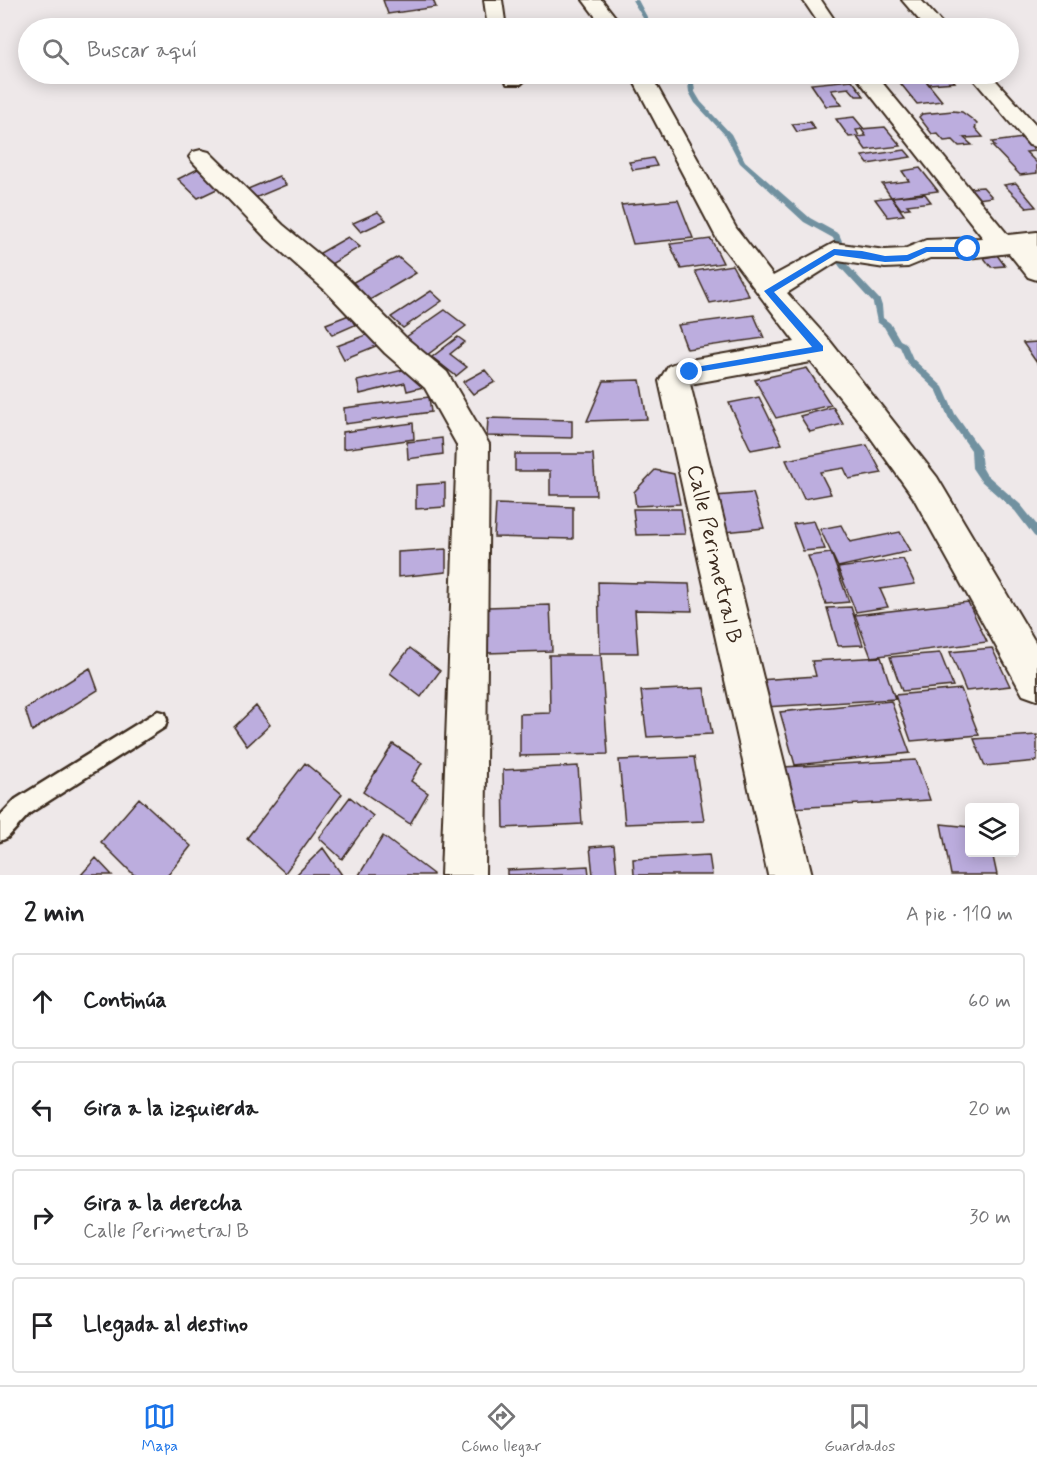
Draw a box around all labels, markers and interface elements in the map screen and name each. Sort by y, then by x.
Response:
search box [18,18,1019,84]
icon: search [39,35,72,68]
text: Buscar aquí [87,37,198,65]
route start [954,235,980,261]
route end [676,358,702,384]
street label: Calle Perimetral B [680,462,748,646]
map controls [965,803,1019,857]
button: layers [965,803,1019,857]
text: 2 min [24,897,85,931]
text: A pie · 110 m [906,901,1013,928]
icon: ahead [26,985,59,1018]
text: Continúa [83,987,167,1015]
text: 60 m [968,988,1011,1015]
icon: left [26,1093,59,1126]
text: Gira a la izquierda [83,1095,258,1123]
text: 20 m [968,1096,1011,1123]
text: Gira a la derecha [83,1190,243,1218]
icon: right [26,1201,59,1234]
text: 30 m [969,1204,1011,1231]
text: Calle Perimetral B [83,1218,249,1245]
icon: arrive [26,1309,59,1342]
text: Llegada al destino [83,1311,248,1339]
tab: Mapa [142,1400,178,1457]
tab: Cómo llegar [461,1400,541,1457]
tab: Guardados [824,1400,895,1457]

